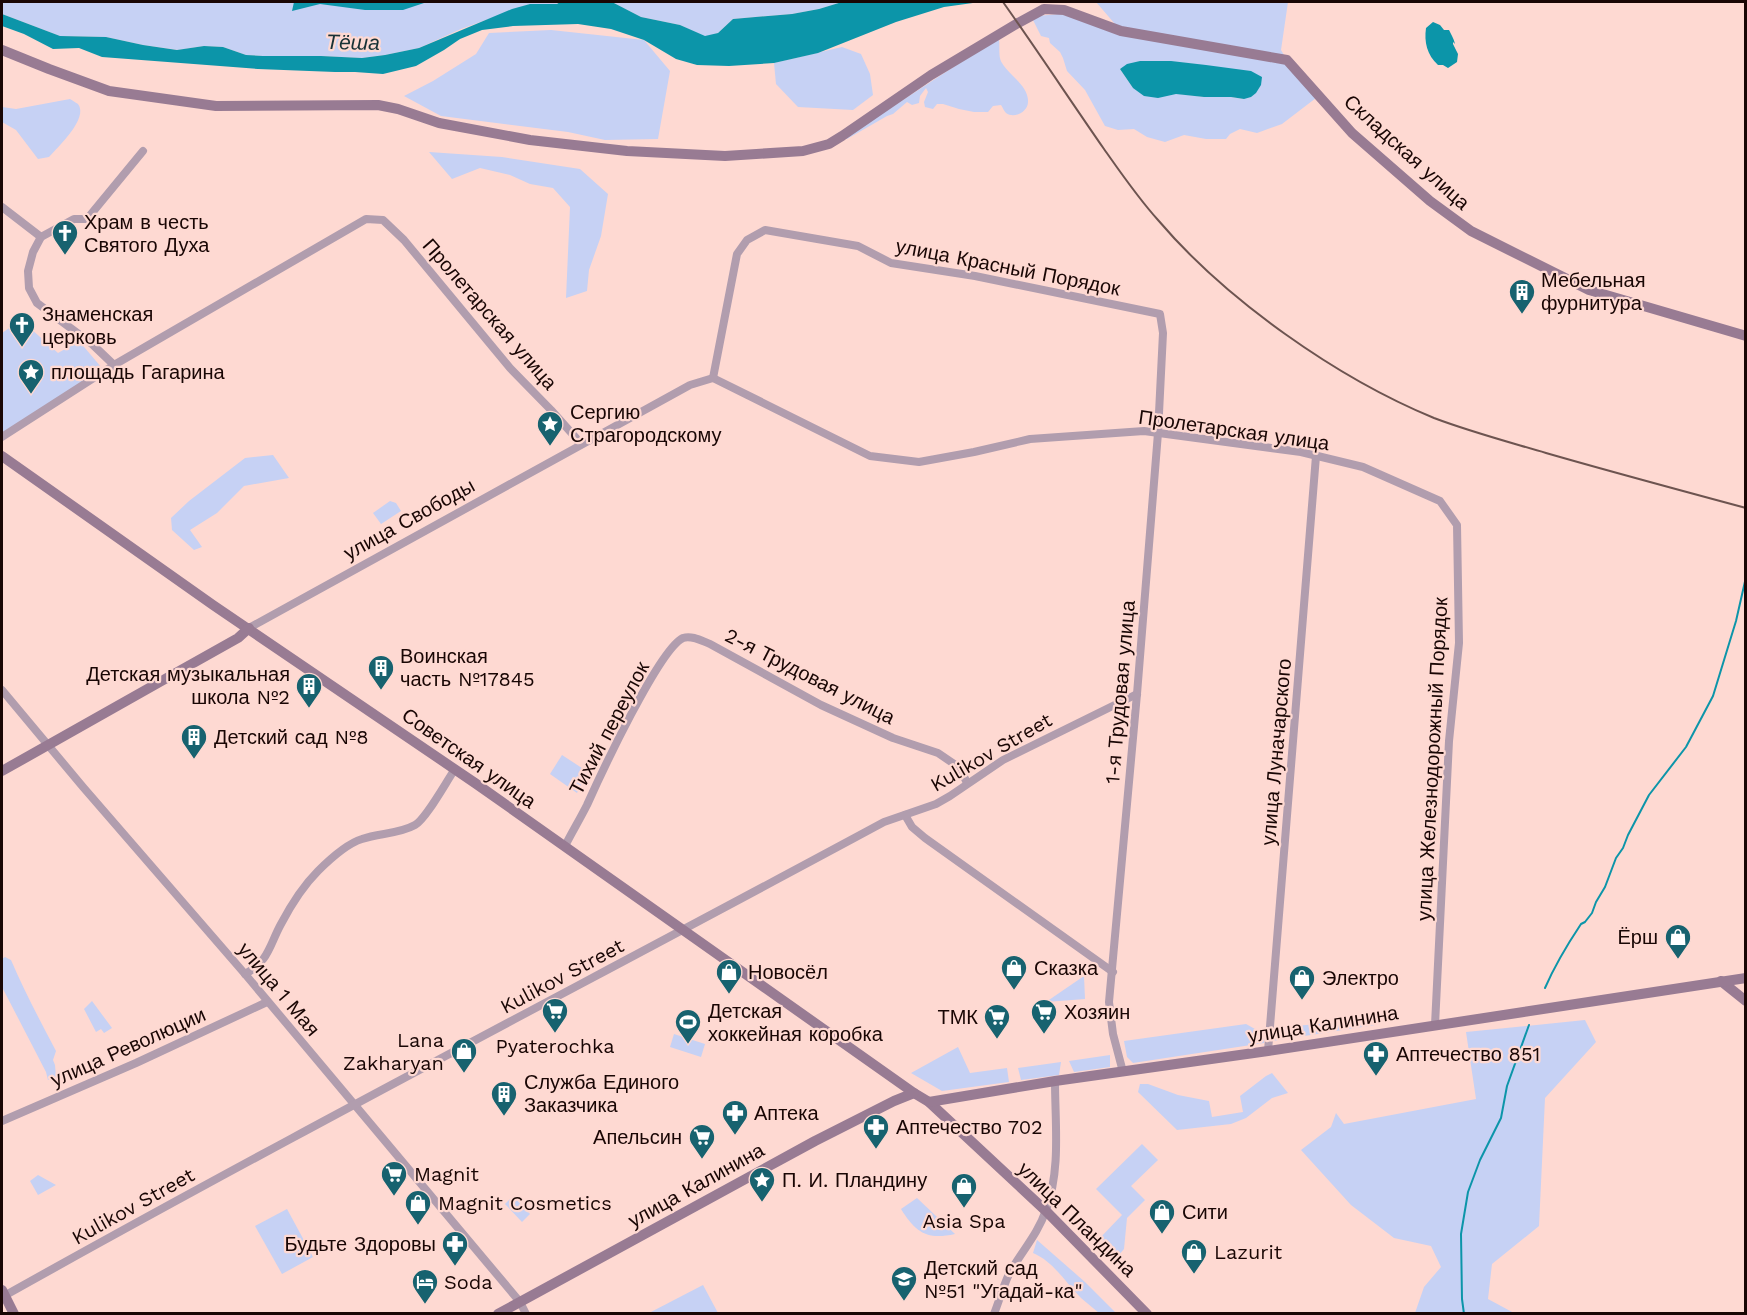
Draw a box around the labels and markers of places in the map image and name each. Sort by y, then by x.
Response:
place label: Храм в честь Святого Духа [84,210,210,257]
church icon: Храм в честь Святого Духа [50,218,80,256]
place label: Мебельная фурнитура [1541,268,1646,315]
building icon: Мебельная фурнитура [1507,277,1537,315]
place label: Знаменская церковь [42,302,153,349]
church icon: Знаменская церковь [7,310,37,348]
place icon: площадь Гагарина [16,357,46,395]
place label: площадь Гагарина [51,360,225,384]
place label: Сергию Страгородскому [570,400,721,447]
place icon: Сергию Страгородскому [535,409,565,447]
place label: Воинская часть №17845 [400,644,535,691]
building icon: Воинская часть №17845 [366,653,396,691]
place label: Детская музыкальная школа №2 [86,662,290,709]
building icon: Детская музыкальная школа №2 [294,671,324,709]
building icon: Детский сад №8 [179,722,209,760]
place label: Детский сад №8 [214,725,369,749]
shop icon: Ёрш [1663,922,1693,960]
place label: Ёрш [1617,925,1658,949]
shop icon: Сказка [999,953,1029,991]
place label: Сказка [1034,956,1099,980]
shop icon: Новосёл [714,957,744,995]
place label: Новосёл [748,960,828,984]
shop icon: Электро [1287,963,1317,1001]
place label: Электро [1322,966,1399,990]
supermarket icon: Pyaterochka [540,996,570,1034]
supermarket icon: Хозяин [1029,997,1059,1035]
place label: Детская хоккейная коробка [708,999,884,1046]
place label: Хозяин [1064,1000,1130,1024]
supermarket icon: ТМК [982,1002,1012,1040]
place label: ТМК [937,1005,978,1029]
sports icon: Детская хоккейная коробка [673,1007,703,1045]
place label: Lana Zakharyan [343,1028,444,1075]
place label: Pyaterochka [496,1034,614,1058]
shop icon: Lana Zakharyan [449,1036,479,1074]
pharmacy icon: Аптечество 851 [1361,1039,1391,1077]
place label: Аптечество 851 [1396,1042,1540,1066]
place label: Служба Единого Заказчика [524,1070,679,1117]
building icon: Служба Единого Заказчика [489,1079,519,1117]
pharmacy icon: Аптека [720,1098,750,1136]
place label: Аптека [754,1101,819,1125]
pharmacy icon: Аптечество 702 [861,1112,891,1150]
place label: Аптечество 702 [896,1115,1043,1139]
supermarket icon: Апельсин [687,1122,717,1160]
place label: Апельсин [593,1125,682,1149]
supermarket icon: Magnit [379,1159,409,1197]
place label: Magnit [414,1162,480,1186]
place icon: П. И. Пландину [747,1165,777,1203]
place label: П. И. Пландину [782,1168,927,1192]
shop icon: Asia Spa [949,1171,979,1209]
shop icon: Magnit Cosmetics [403,1188,433,1226]
place label: Magnit Cosmetics [438,1191,612,1215]
shop icon: Сити [1147,1197,1177,1235]
place label: Сити [1182,1200,1228,1224]
place label: Asia Spa [922,1209,1006,1233]
pharmacy icon: Будьте Здоровы [440,1229,470,1267]
place label: Будьте Здоровы [284,1232,436,1256]
shop icon: Lazurit [1179,1237,1209,1275]
place label: Lazurit [1214,1240,1283,1264]
place label: Детский сад №51 "Угадай-ка" [924,1256,1083,1303]
school or university icon: Детский сад №51 "Угадай-ка" [889,1264,919,1302]
hotel icon: Soda [410,1267,440,1305]
place label: Soda [444,1270,493,1294]

